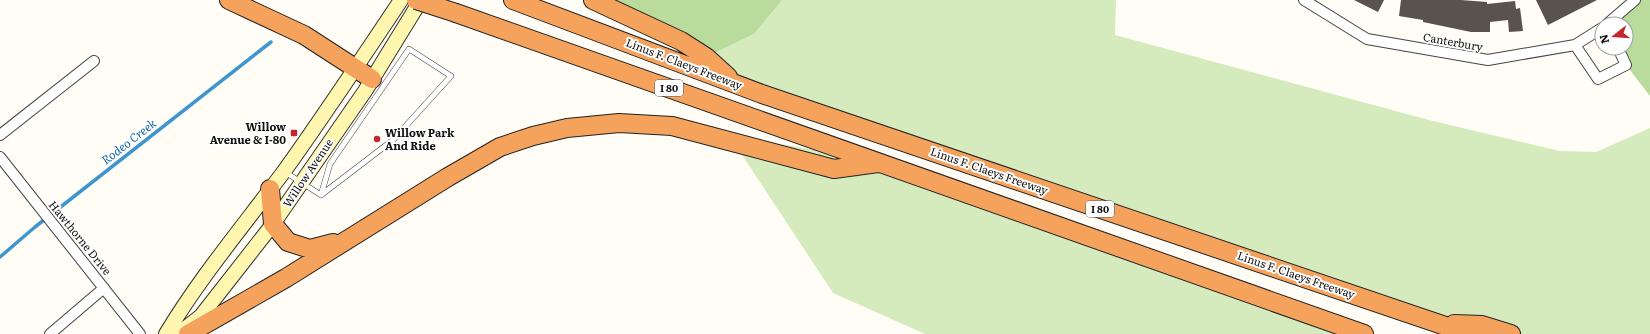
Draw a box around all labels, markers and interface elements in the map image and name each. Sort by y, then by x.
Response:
north arrow [1594,16,1634,56]
street label: Canterbury [1422,28,1485,54]
text: N [1594,32,1612,46]
street label: Linus F. Claeys Freeway [624,33,745,93]
road number: I 80 [655,80,683,96]
water label: Rodeo Creek [97,114,160,168]
place label: Willow Avenue & I-80 [210,118,286,147]
place label: Willow Park And Ride [385,124,455,153]
marker: Willow Avenue & I-80 [289,128,299,138]
marker: Willow Park And Ride [372,134,382,144]
street label: Willow Avenue [278,135,336,210]
street label: Linus F. Claeys Freeway [928,142,1051,198]
street label: Hawthorne Drive [46,197,116,278]
road number: I 80 [1086,201,1114,217]
street label: Linus F. Claeys Freeway [1235,246,1358,302]

